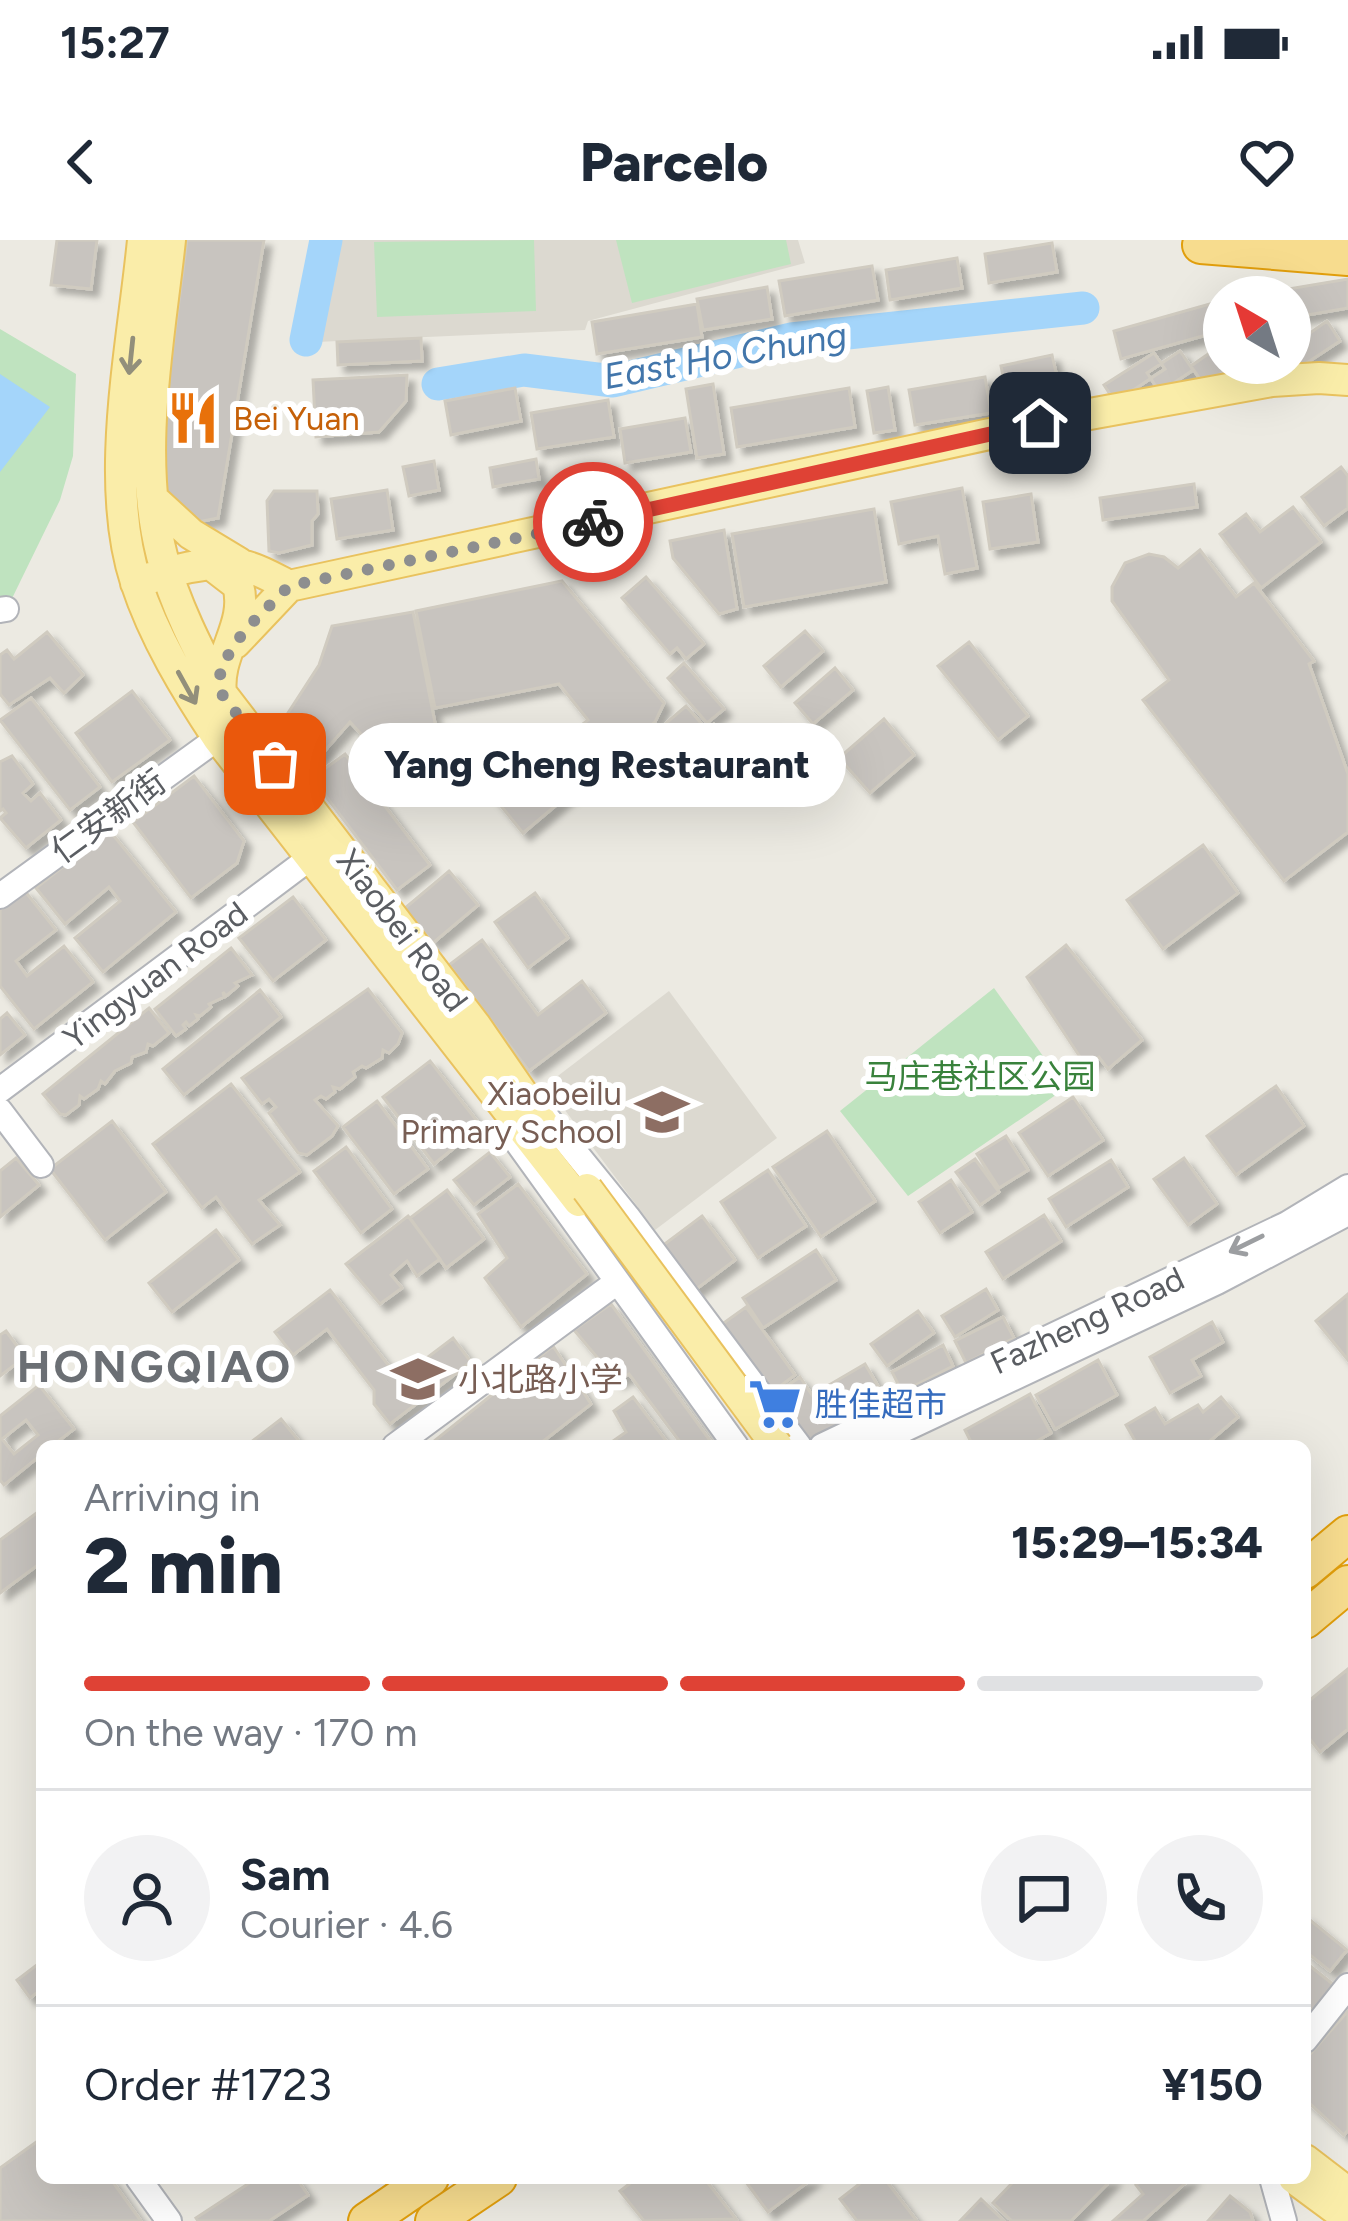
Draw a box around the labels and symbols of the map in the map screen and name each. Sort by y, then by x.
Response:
north arrow [1203,276,1311,384]
water label: East Ho Chung [600,313,850,398]
one-way arrow [120,336,142,375]
pin [989,372,1091,474]
restaurant icon: Bei Yuan [164,389,222,447]
place label: Bei Yuan [233,399,360,438]
courier [533,462,653,582]
one-way arrow [176,670,199,705]
pin [224,713,326,815]
callout: Yang Cheng Restaurant [347,722,845,806]
street label: 仁安新街 [43,762,173,871]
street label: Xiaobei Road [329,841,476,1019]
street label: Yingyuan Road [56,893,255,1057]
park label: 马庄巷社区公园 [865,1057,1096,1096]
place label: Xiaobeilu Primary School [401,1074,622,1151]
school or university icon: Xiaobeilu Primary School [633,1083,691,1141]
one-way arrow [1229,1234,1265,1256]
street label: Fazheng Road [984,1259,1190,1382]
district label: HONGQIAO [17,1339,293,1393]
school or university icon: 小北路小学 [389,1350,447,1408]
place label: 小北路小学 [458,1360,623,1399]
supermarket icon: 胜佳超市 [746,1375,804,1433]
place label: 胜佳超市 [815,1385,947,1424]

